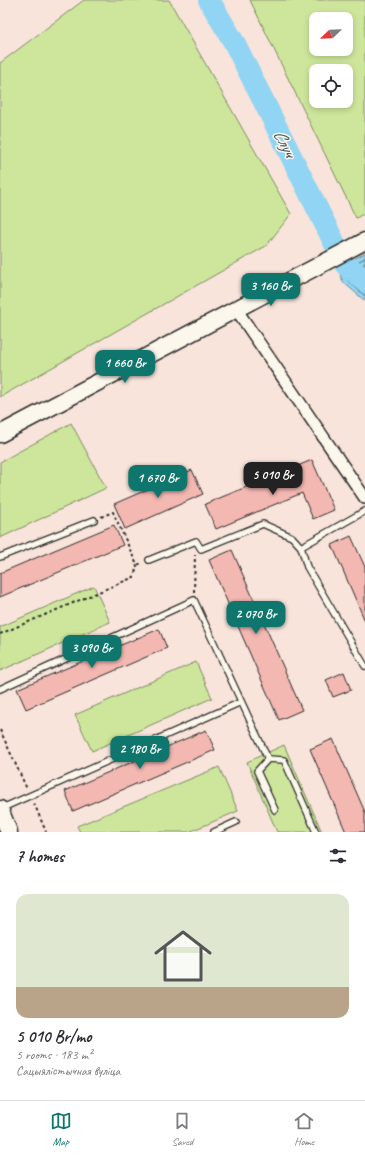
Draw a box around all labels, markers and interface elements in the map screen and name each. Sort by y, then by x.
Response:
north arrow [309,12,353,56]
map controls [309,12,353,108]
button: locate [309,64,353,108]
water label: Случ [269,126,303,163]
pin: 3 160 Br [230,273,312,307]
text: 3 160 Br [250,278,292,294]
pin: 1 660 Br [84,350,166,384]
text: 1 660 Br [104,355,146,371]
pin: 5 010 Br [232,462,314,496]
pin: 1 670 Br [117,465,199,499]
text: 5 010 Br [253,467,293,483]
text: 1 670 Br [137,470,179,486]
pin: 2 070 Br [215,601,297,635]
text: 2 070 Br [235,606,277,622]
pin: 3 090 Br [51,635,133,669]
text: 3 090 Br [71,640,113,656]
pin: 2 180 Br [99,736,181,770]
text: 2 180 Br [119,741,161,757]
icon: filters [327,845,349,867]
text: 7 homes [16,846,64,867]
icon: home [147,920,219,992]
text: 5 010 Br/mo [16,1026,91,1047]
text: 5 rooms · 183 m² [16,1047,92,1063]
text: Сацыялістычная вуліца [16,1063,120,1079]
tab: Map [50,1110,72,1148]
tab: Saved [171,1110,193,1148]
tab: Home [293,1110,315,1148]

